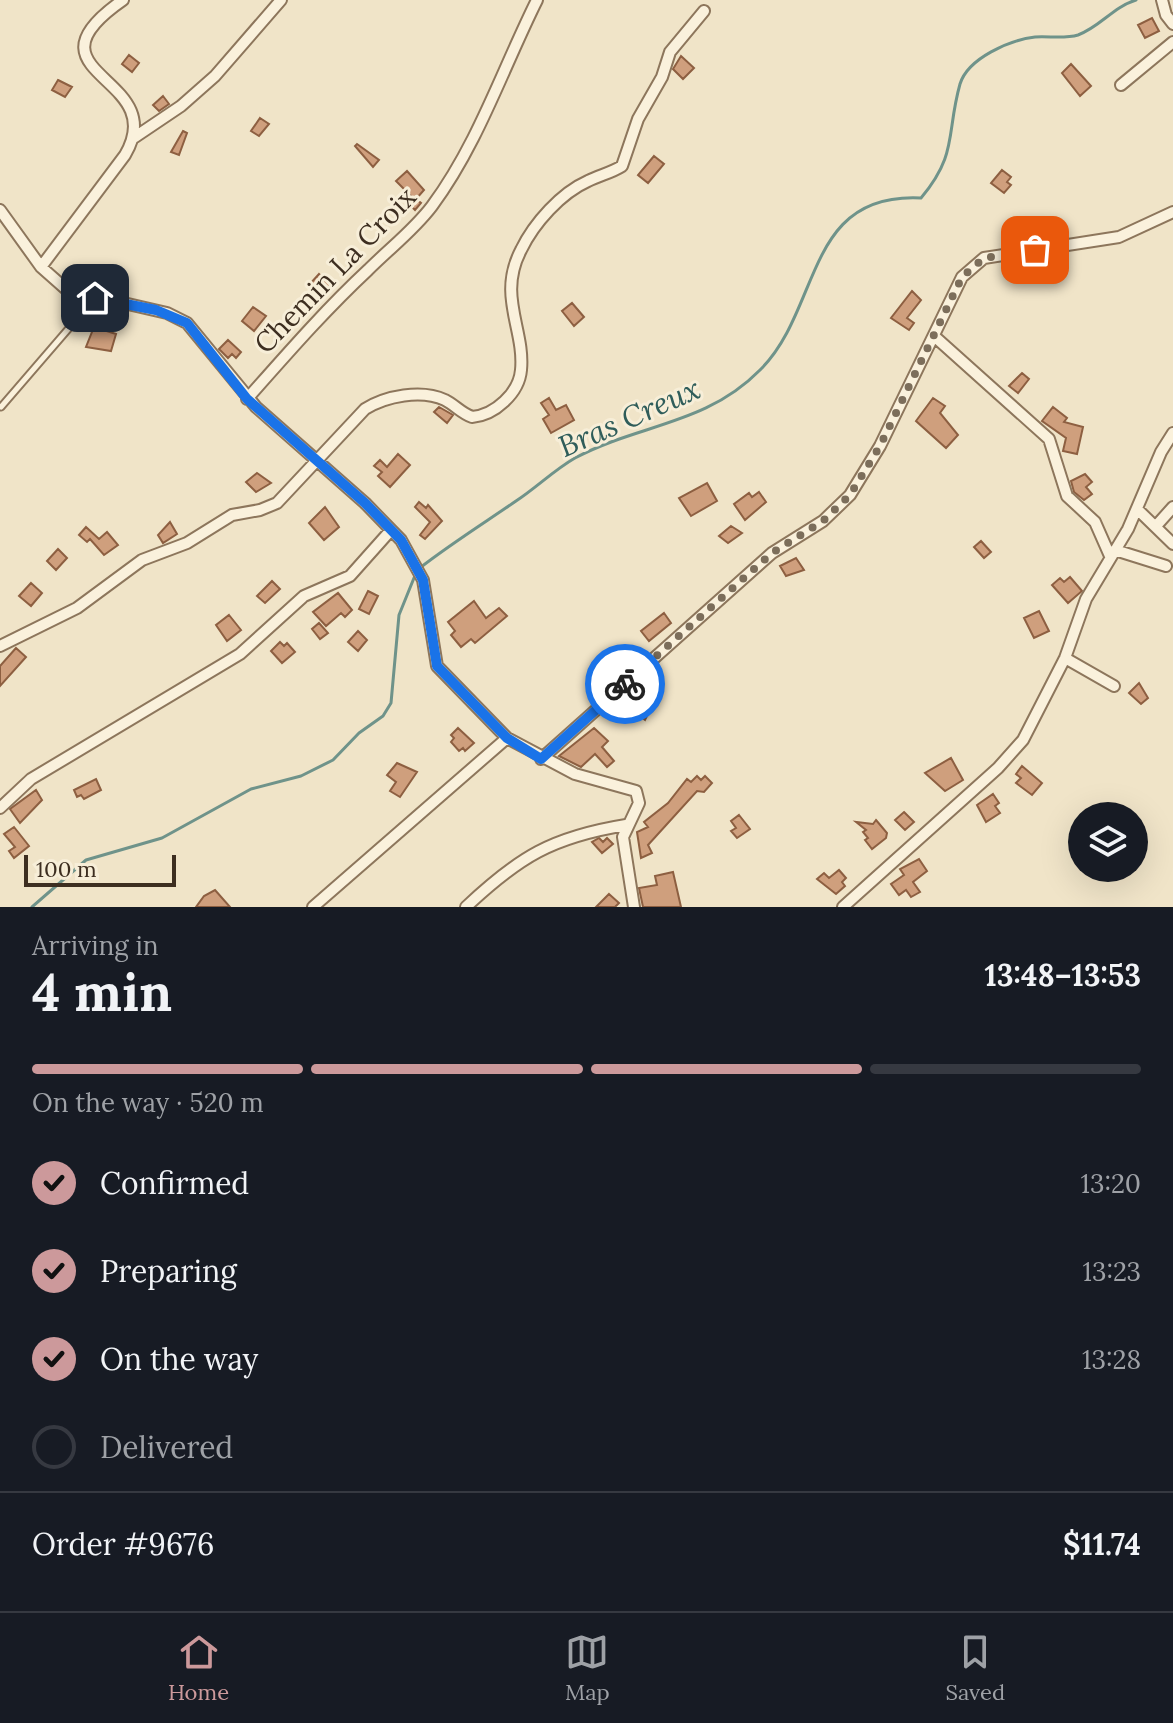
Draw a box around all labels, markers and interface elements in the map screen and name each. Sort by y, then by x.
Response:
street label: Chemin La Croix [246,179,424,361]
pin [1001,216,1069,284]
icon: bag [1013,228,1057,272]
pin [61,264,129,332]
icon: home [73,276,117,320]
water label: Bras Creux [552,369,706,465]
courier [585,644,665,724]
icon: bike [603,662,647,706]
map controls [1068,802,1148,882]
button: layers [1068,802,1148,882]
scale bar [24,851,176,887]
text: 100 m [36,855,97,883]
text: Arriving in [32,929,159,962]
text: 13:48–13:53 [985,956,1141,994]
text: 4 min [32,959,172,1025]
text: On the way · 520 m [32,1086,264,1119]
icon: check [32,1161,76,1205]
text: Confirmed [100,1164,249,1202]
text: 13:20 [1080,1167,1141,1200]
icon: check [32,1249,76,1293]
text: Preparing [100,1252,237,1290]
text: 13:23 [1082,1255,1141,1288]
icon: check [32,1337,76,1381]
text: On the way [100,1340,258,1378]
text: 13:28 [1082,1343,1141,1376]
text: Delivered [100,1428,233,1466]
text: Order #9676 [32,1525,214,1563]
text: $11.74 [1063,1525,1141,1563]
tab: Home [168,1630,229,1706]
tab: Map [565,1630,610,1706]
tab: Saved [946,1630,1005,1706]

